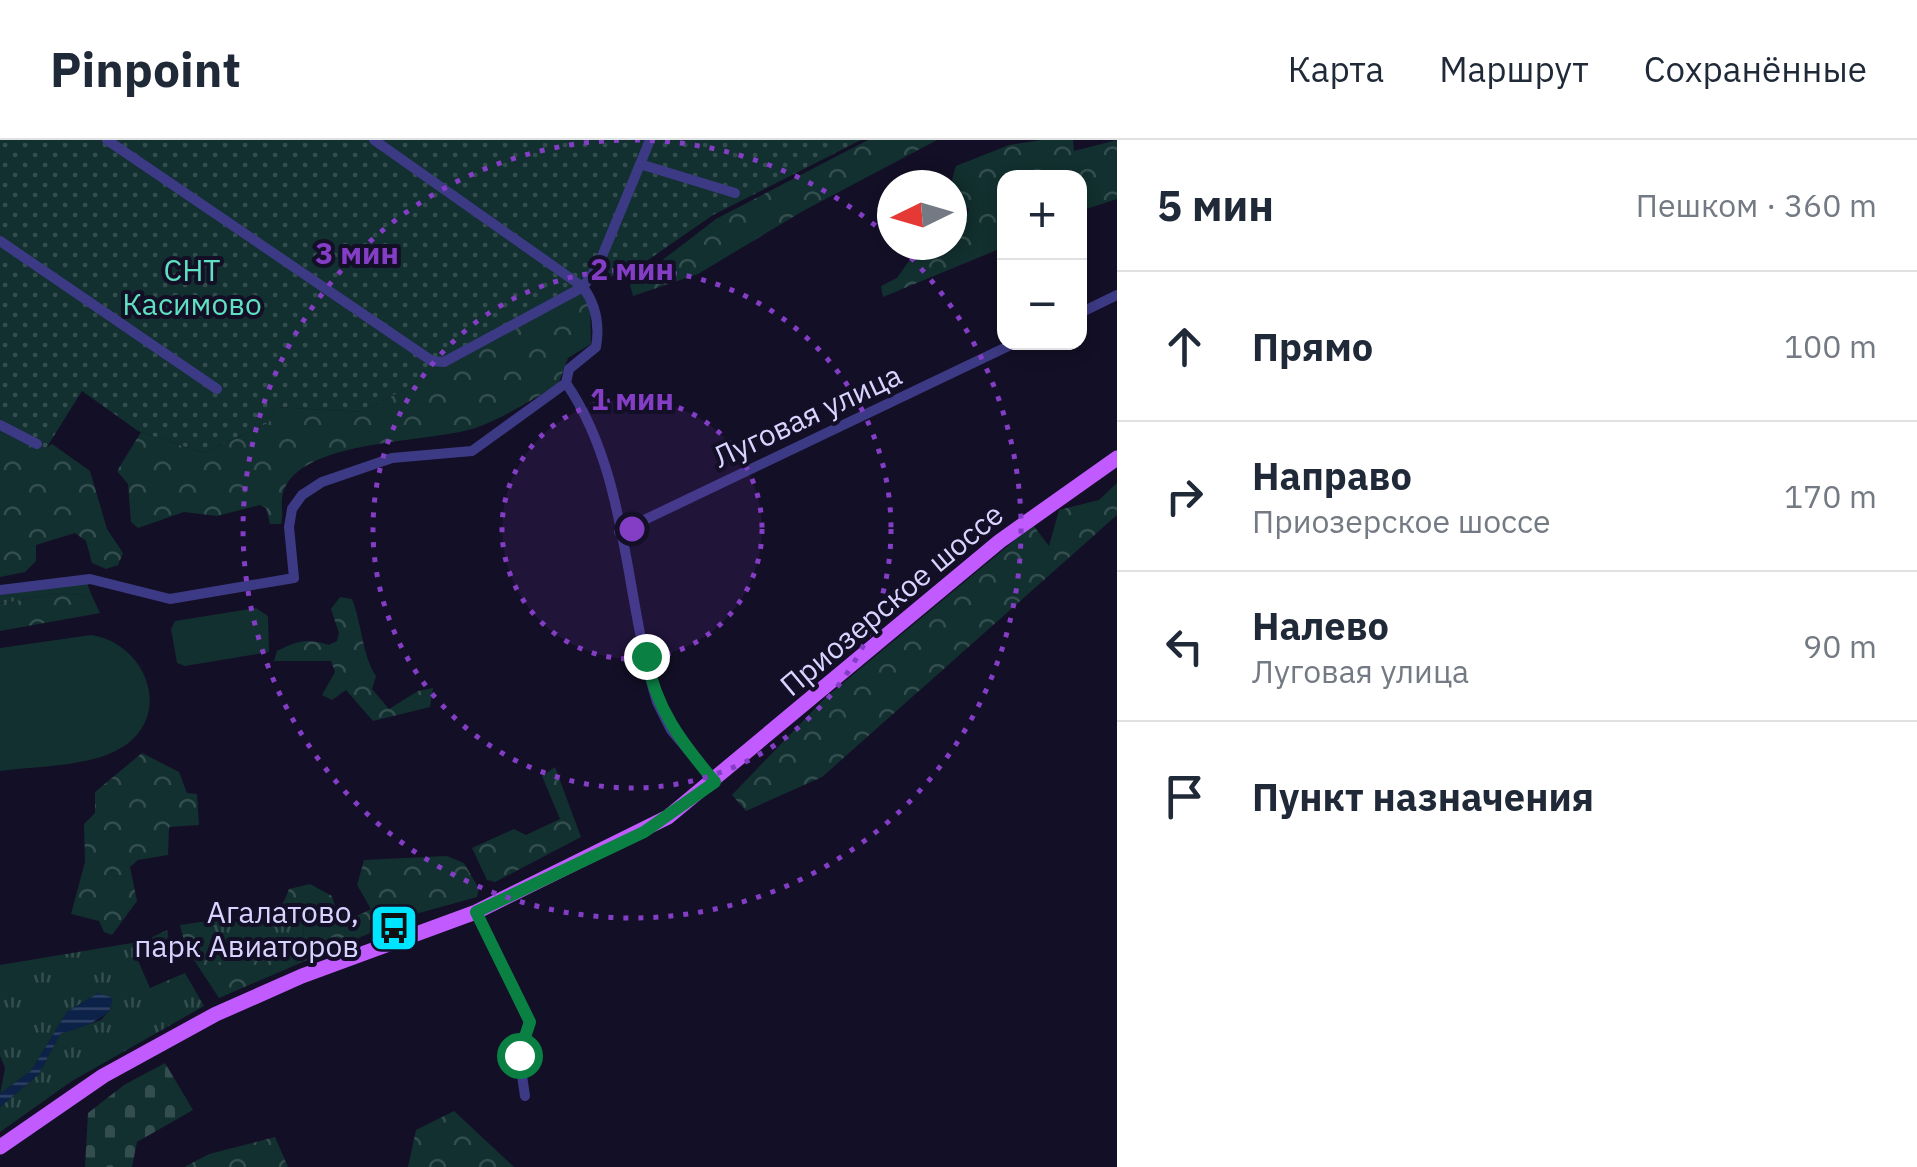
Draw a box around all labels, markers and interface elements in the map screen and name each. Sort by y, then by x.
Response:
text: Pinpoint [50,38,241,100]
text: Карта [1288,46,1384,92]
text: Маршрут [1439,46,1589,92]
text: Сохранённые [1644,46,1867,92]
north arrow [877,170,967,260]
map controls [997,170,1087,350]
button: + [997,170,1087,260]
text: 5 мин [1157,178,1274,233]
text: Пешком · 360 m [1636,184,1877,226]
text: 3 мин [315,233,399,272]
text: 2 мин [590,249,674,288]
park label: СНТ Касимово [122,250,262,323]
button: − [997,260,1087,350]
icon: ahead [1157,319,1212,374]
text: Прямо [1252,322,1373,371]
text: 100 m [1784,325,1877,367]
street label: Луговая улица [706,354,908,476]
text: 1 мин [590,379,674,418]
text: Направо [1252,451,1412,500]
icon: right [1157,469,1212,524]
text: 170 m [1784,475,1877,517]
street label: Приозерское шоссе [771,494,1011,704]
text: Приозерское шоссе [1252,500,1550,542]
centre of rings [614,511,650,547]
text: Налево [1252,601,1389,650]
icon: left [1157,619,1212,674]
text: 90 m [1803,625,1877,667]
route end [624,634,670,680]
text: Луговая улица [1252,650,1469,692]
icon: arrive [1157,769,1212,824]
text: Пункт назначения [1252,772,1594,821]
place label: Агалатово, парк Авиаторов [134,892,359,965]
bus stop icon: Агалатово, парк Авиаторов [368,902,420,954]
route start [497,1033,543,1079]

